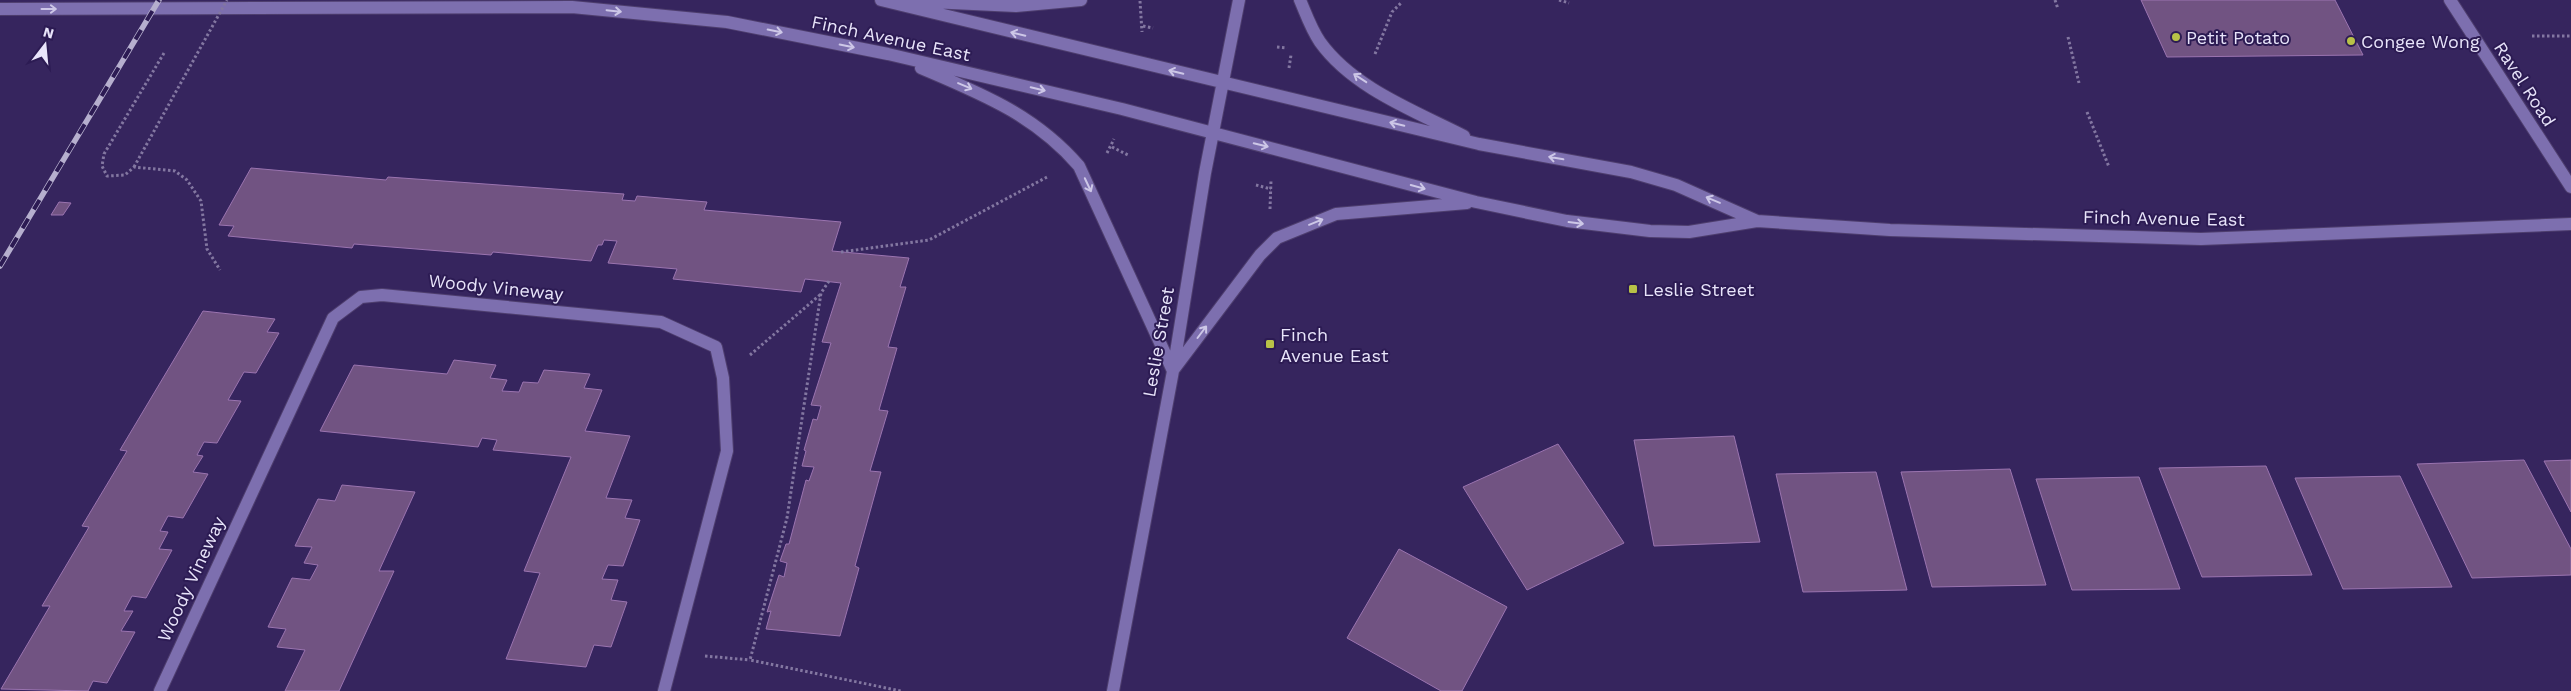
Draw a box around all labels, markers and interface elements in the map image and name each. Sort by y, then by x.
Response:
one-way arrow [40,4,56,14]
one-way arrow [605,6,621,16]
street label: Finch Avenue East [810,11,973,65]
north arrow [20,20,70,70]
text: N [41,23,56,42]
one-way arrow [766,27,782,37]
place label: Petit Potato [2186,27,2290,48]
one-way arrow [1011,28,1027,38]
marker: Petit Potato [2170,31,2182,43]
place label: Congee Wong [2361,31,2480,52]
marker: Congee Wong [2345,35,2357,47]
street label: Ravel Road [2490,38,2560,130]
one-way arrow [839,42,855,51]
one-way arrow [1169,67,1185,76]
one-way arrow [1353,72,1367,83]
one-way arrow [957,82,972,92]
one-way arrow [1029,85,1045,94]
one-way arrow [1390,119,1406,128]
one-way arrow [1252,140,1268,150]
one-way arrow [1549,153,1565,162]
one-way arrow [1084,177,1093,192]
one-way arrow [1409,183,1425,192]
one-way arrow [1706,195,1721,205]
street label: Finch Avenue East [2083,206,2246,230]
one-way arrow [1307,217,1323,226]
one-way arrow [1568,218,1584,228]
street label: Woody Vineway [428,269,565,305]
place label: Leslie Street [1643,279,1755,300]
marker: Leslie Street [1627,283,1639,295]
street label: Leslie Street [1138,285,1178,399]
place label: Finch Avenue East [1280,324,1389,366]
one-way arrow [1197,325,1207,339]
marker: Finch Avenue East [1264,338,1276,350]
street label: Woody Vineway [153,513,229,645]

